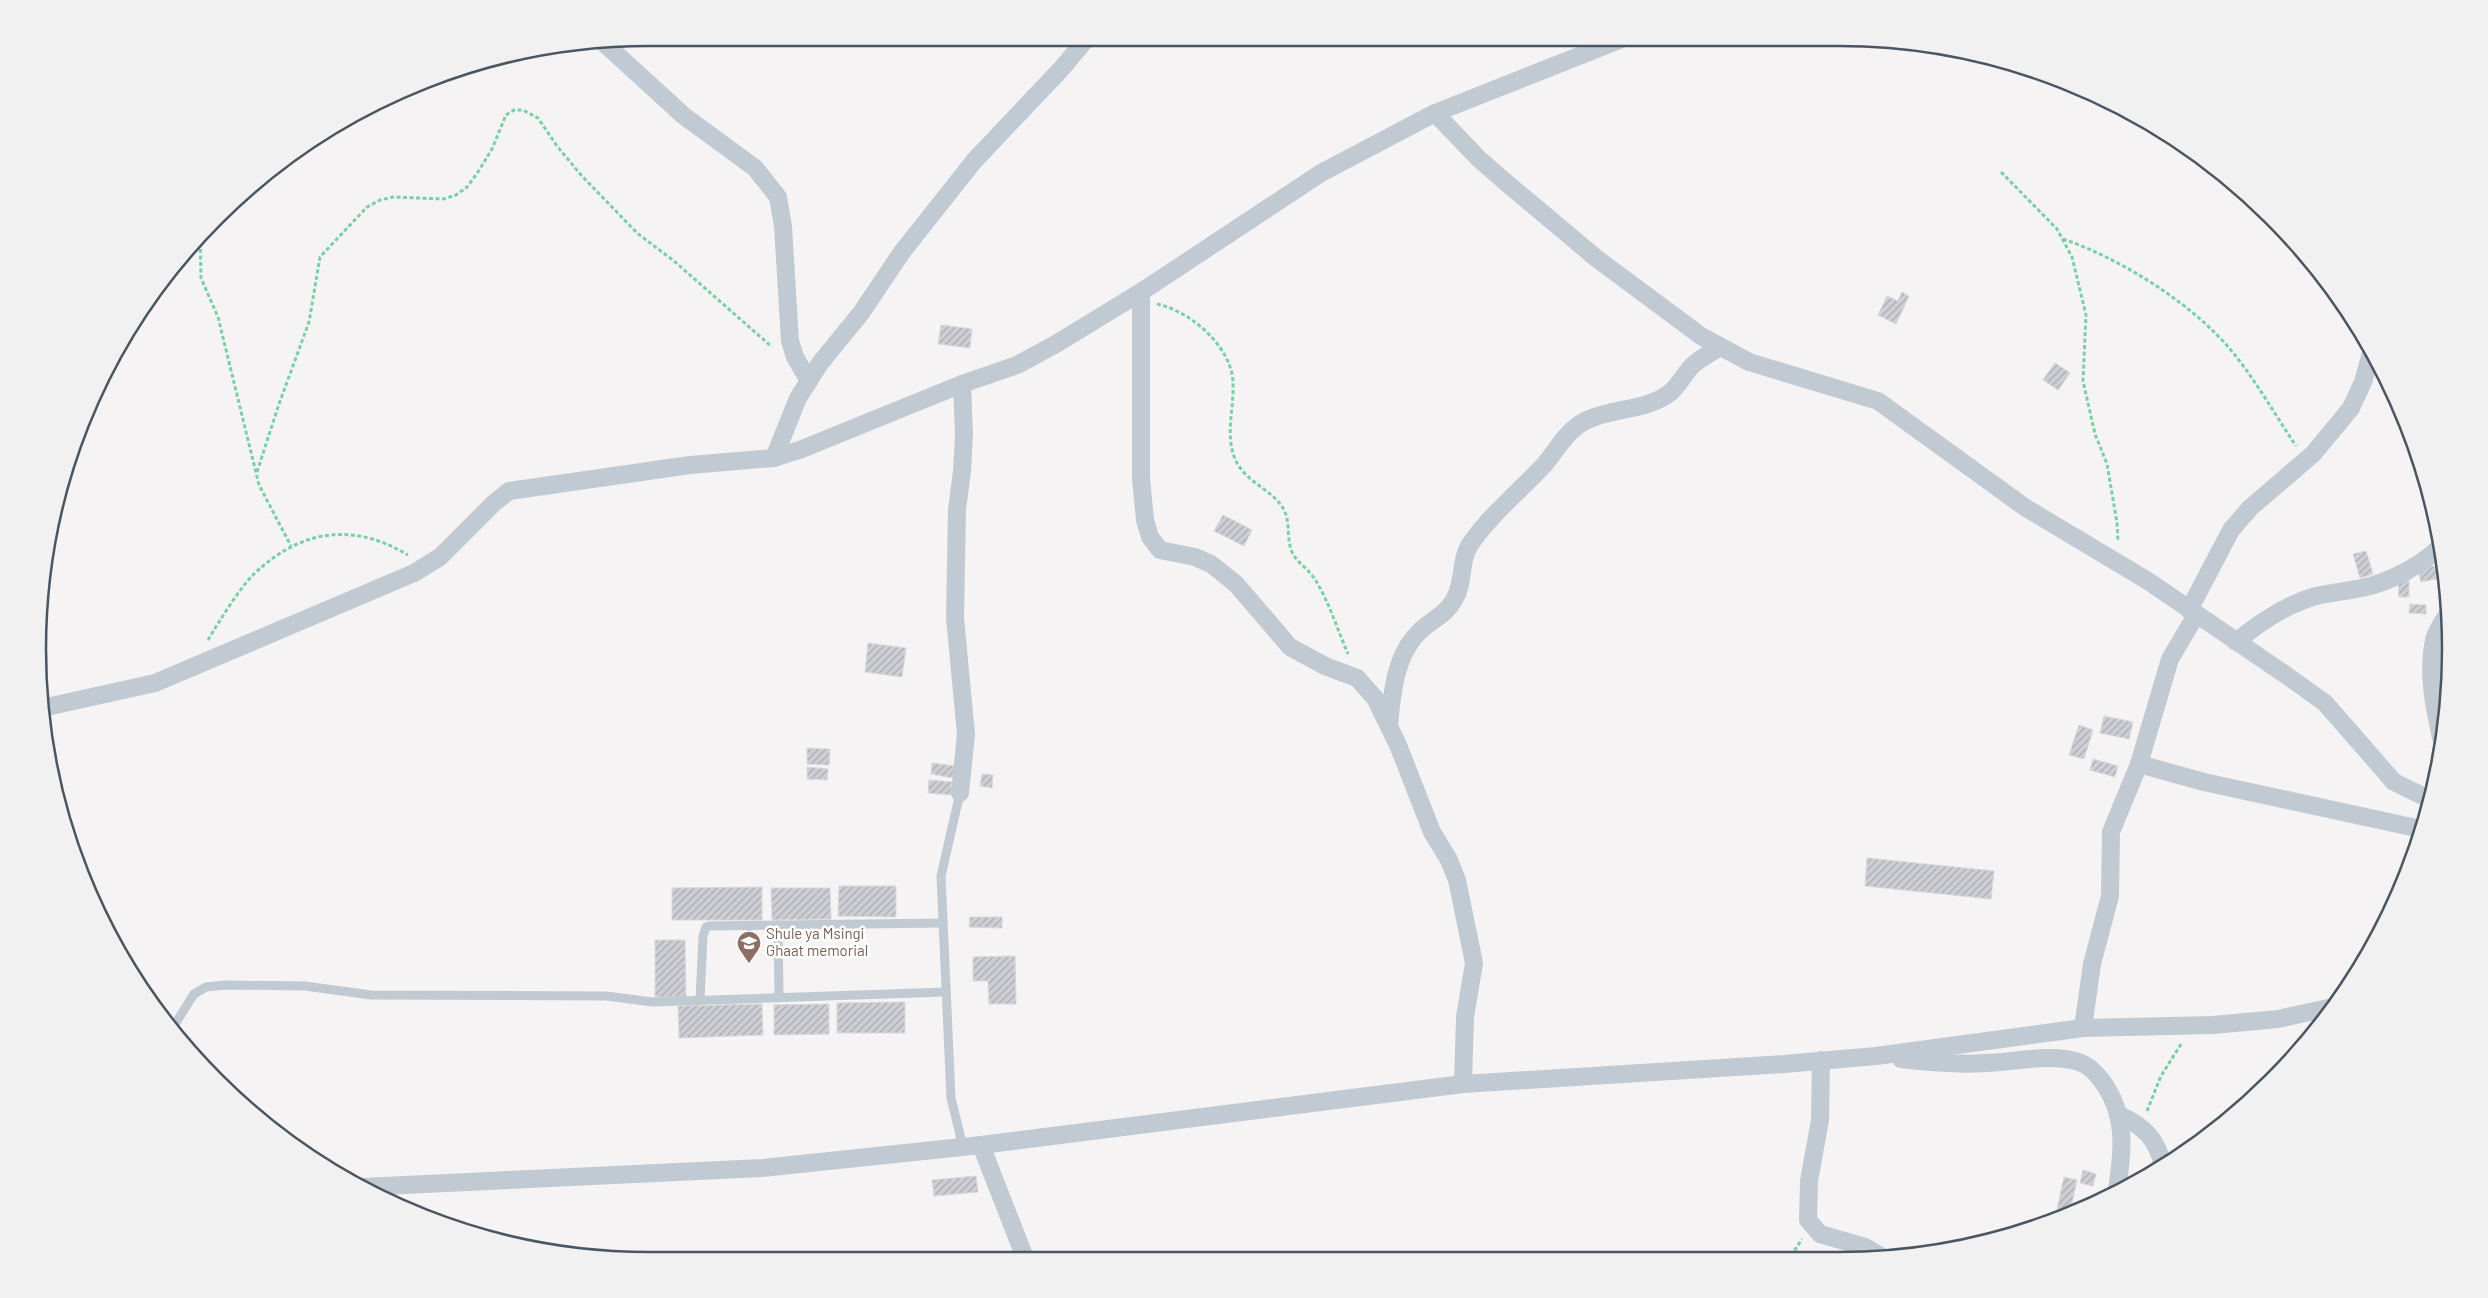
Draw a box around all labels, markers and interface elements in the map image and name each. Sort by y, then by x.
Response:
place label: Shule ya Msingi Ghaat memorial [766,924,868,959]
school or university icon: Shule ya Msingi Ghaat memorial [736,930,762,964]

